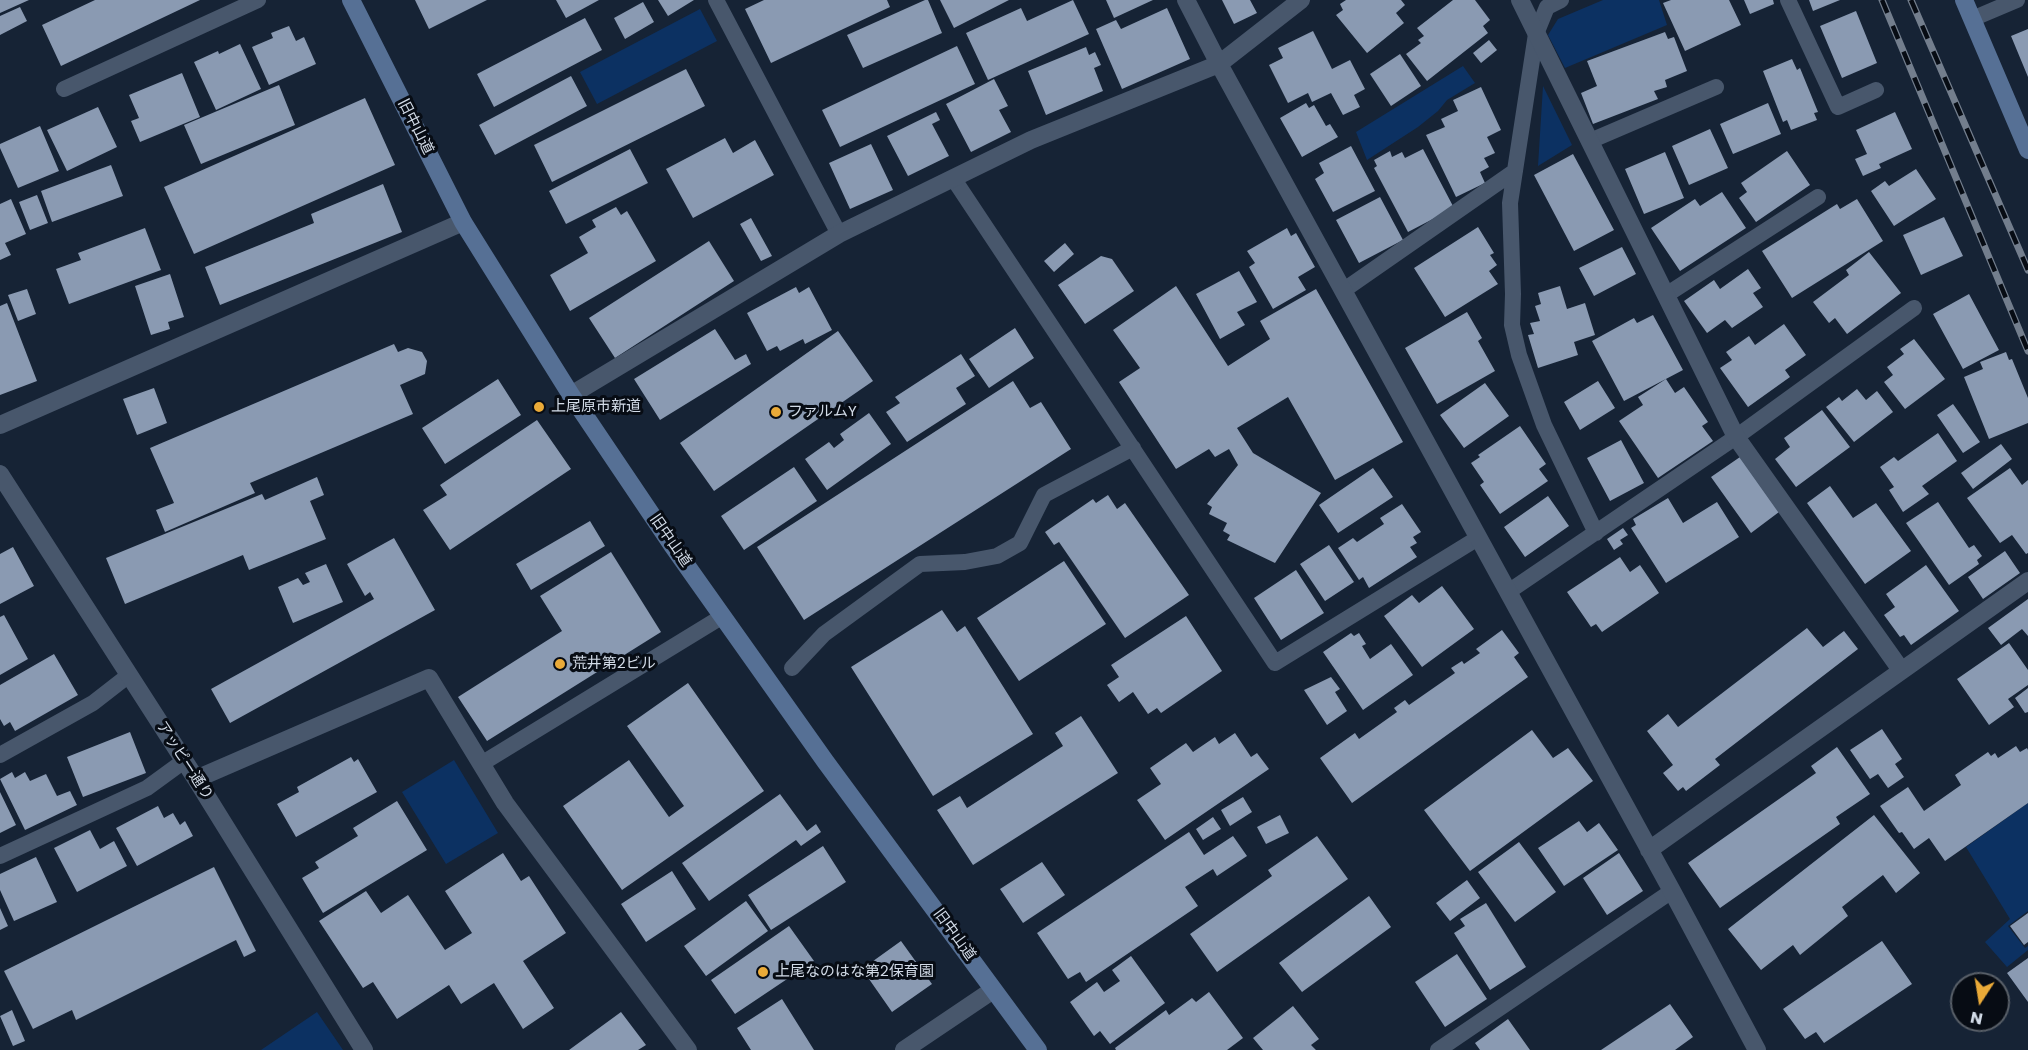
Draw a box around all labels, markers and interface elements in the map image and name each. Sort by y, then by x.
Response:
street label: 旧中山道 [393,96,437,158]
place label: 上尾原市新道 [551,398,641,416]
marker: 上尾原市新道 [532,400,546,414]
place label: ファルムY [788,403,857,421]
marker: ファルムY [769,405,783,419]
street label: 旧中山道 [645,511,695,571]
place label: 荒井第2ビル [572,655,656,673]
marker: 荒井第2ビル [553,657,567,671]
street label: アッピー通り [152,718,216,804]
street label: 旧中山道 [929,905,979,965]
place label: 上尾なのはな第2保育園 [775,963,934,981]
marker: 上尾なのはな第2保育園 [756,965,770,979]
north arrow [1950,972,2010,1032]
text: N [1968,1006,1985,1031]

